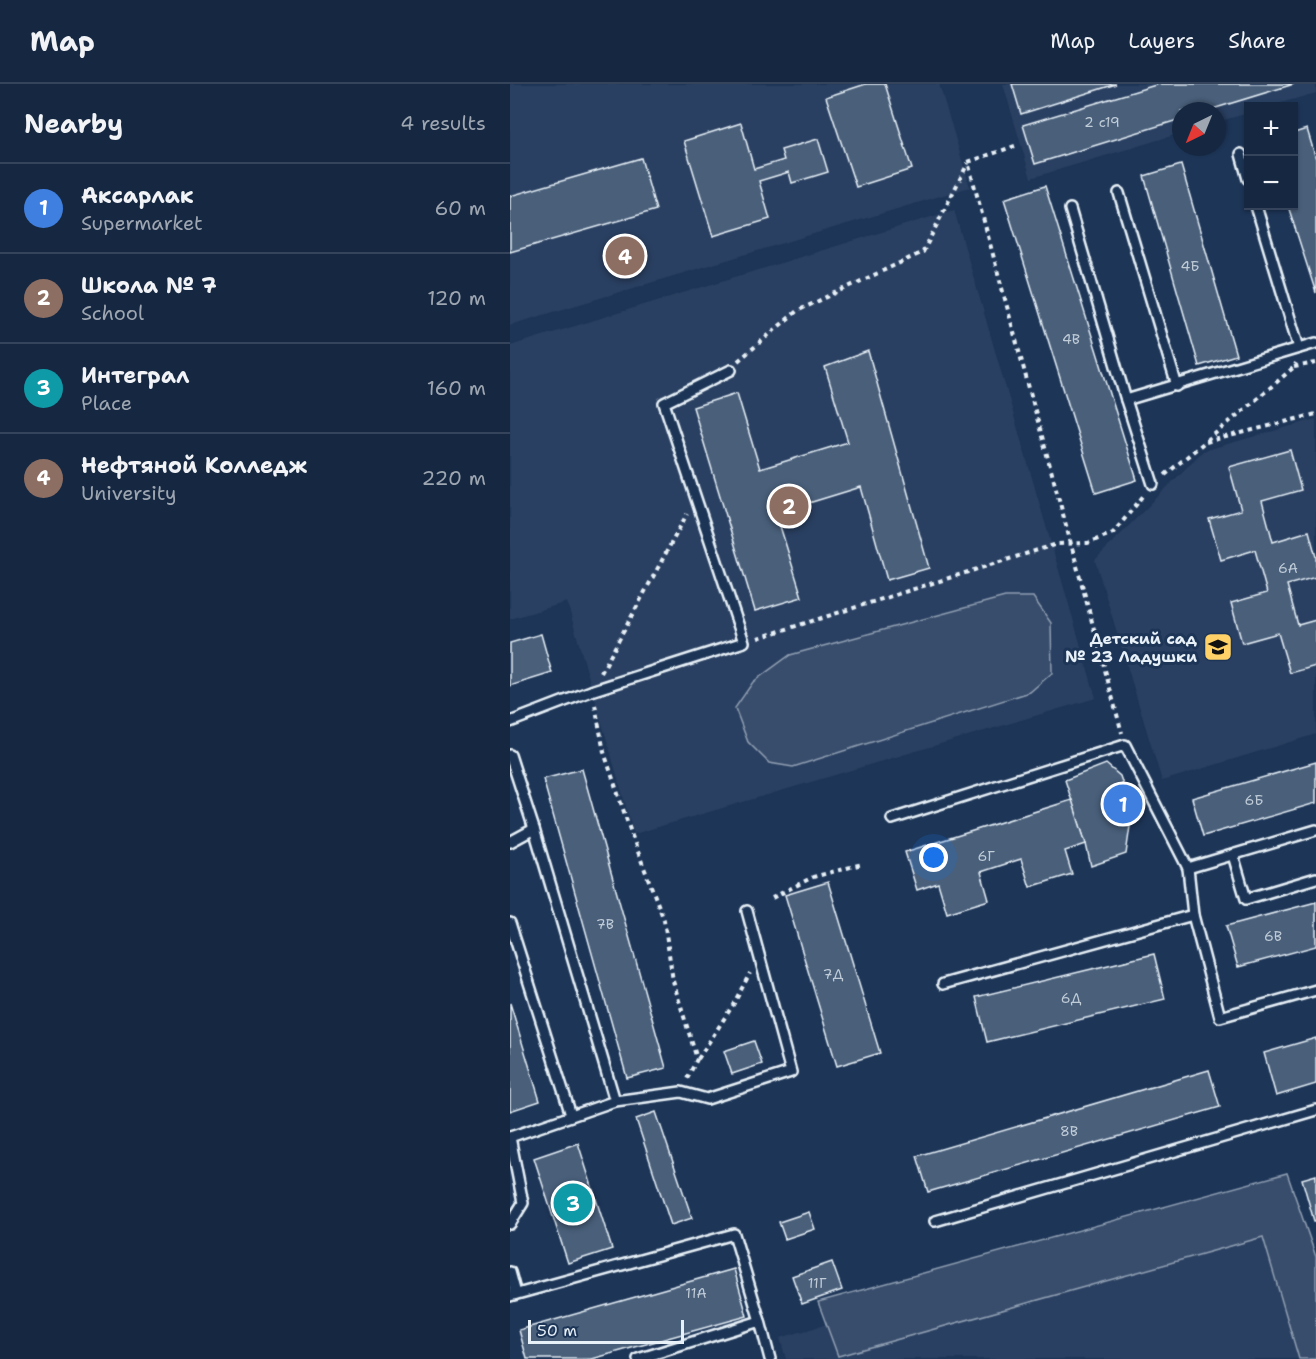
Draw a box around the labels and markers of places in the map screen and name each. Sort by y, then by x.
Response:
pin: 4 [606,234,644,279]
pin: 2 [770,484,808,528]
place label: Детский сад № 23 Ладушки [1065,628,1198,667]
school or university icon: Детский сад № 23 Ладушки [1202,631,1234,663]
pin: 1 [1104,782,1142,826]
pin: 3 [554,1180,592,1226]

